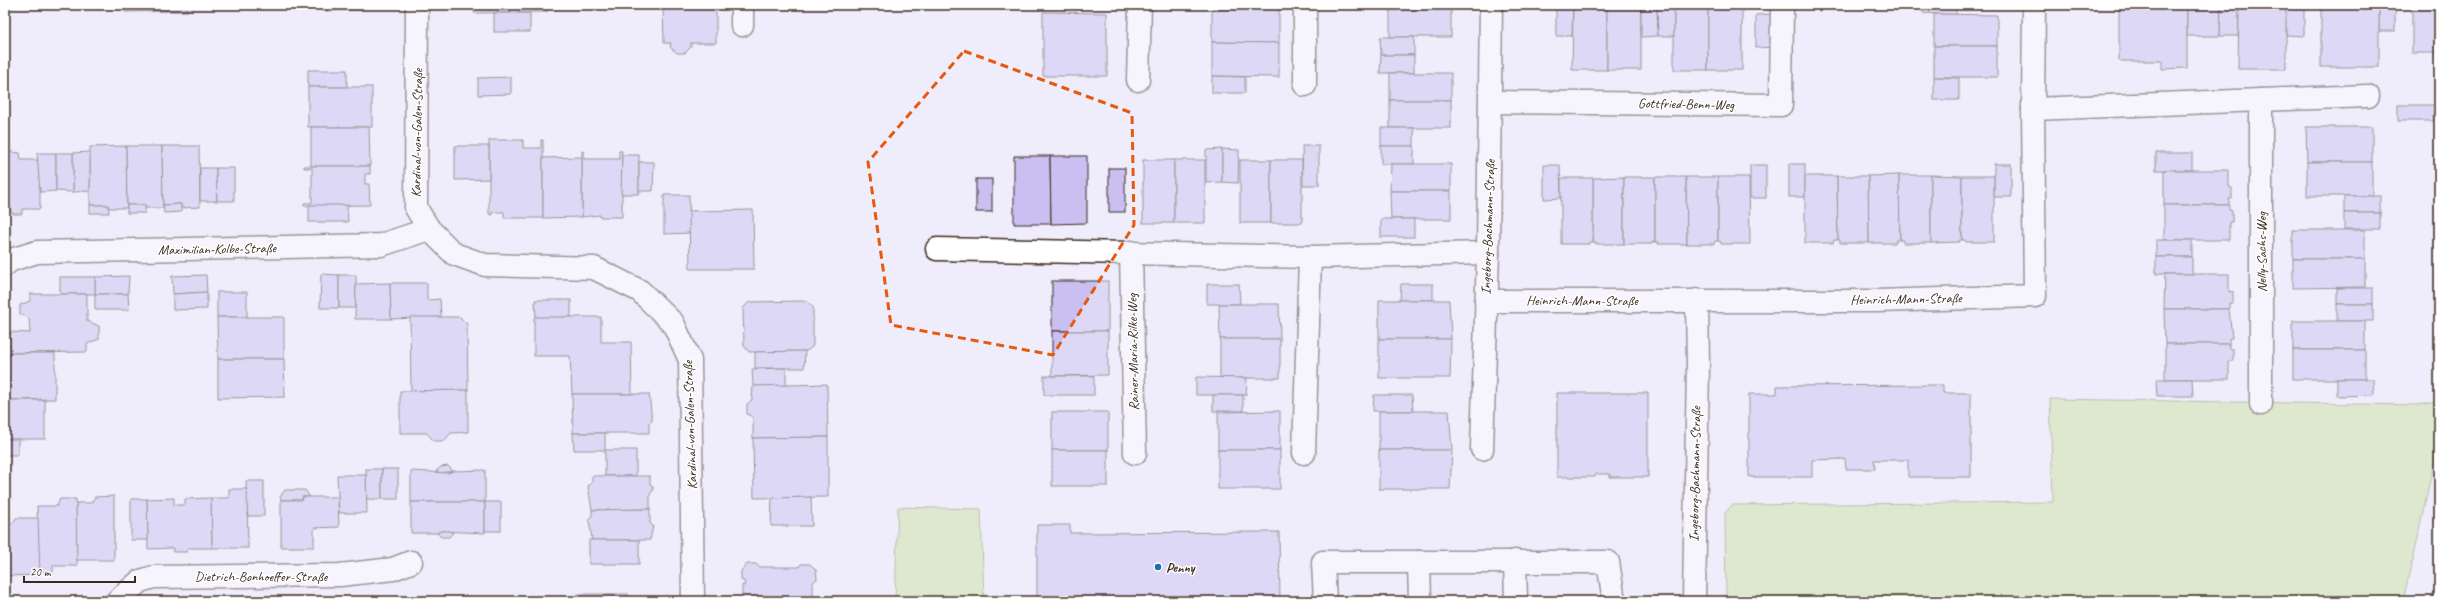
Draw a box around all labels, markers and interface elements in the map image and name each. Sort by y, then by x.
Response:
street label: Kardinal-von-Galen-Straße [407,67,427,198]
street label: Gottfried-Benn-Weg [1638,95,1735,113]
street label: Ingeborg-Bachmann-Straße [1477,158,1499,295]
street label: Nelly-Sachs-Weg [2253,211,2270,292]
street label: Maximilian-Kolbe-Straße [158,239,278,259]
street label: Heinrich-Mann-Straße [1850,290,1963,308]
street label: Rainer-Maria-Rilke-Weg [1123,292,1143,411]
street label: Heinrich-Mann-Straße [1526,292,1639,309]
street label: Kardinal-von-Galen-Straße [679,359,701,490]
street label: Ingeborg-Bachmann-Straße [1685,405,1705,542]
scale bar [24,558,135,584]
place label: Penny [1166,559,1197,576]
marker: Penny [1153,562,1163,572]
text: 20 m [30,564,52,580]
street label: Dietrich-Bonhoeffer-Straße [195,568,329,585]

